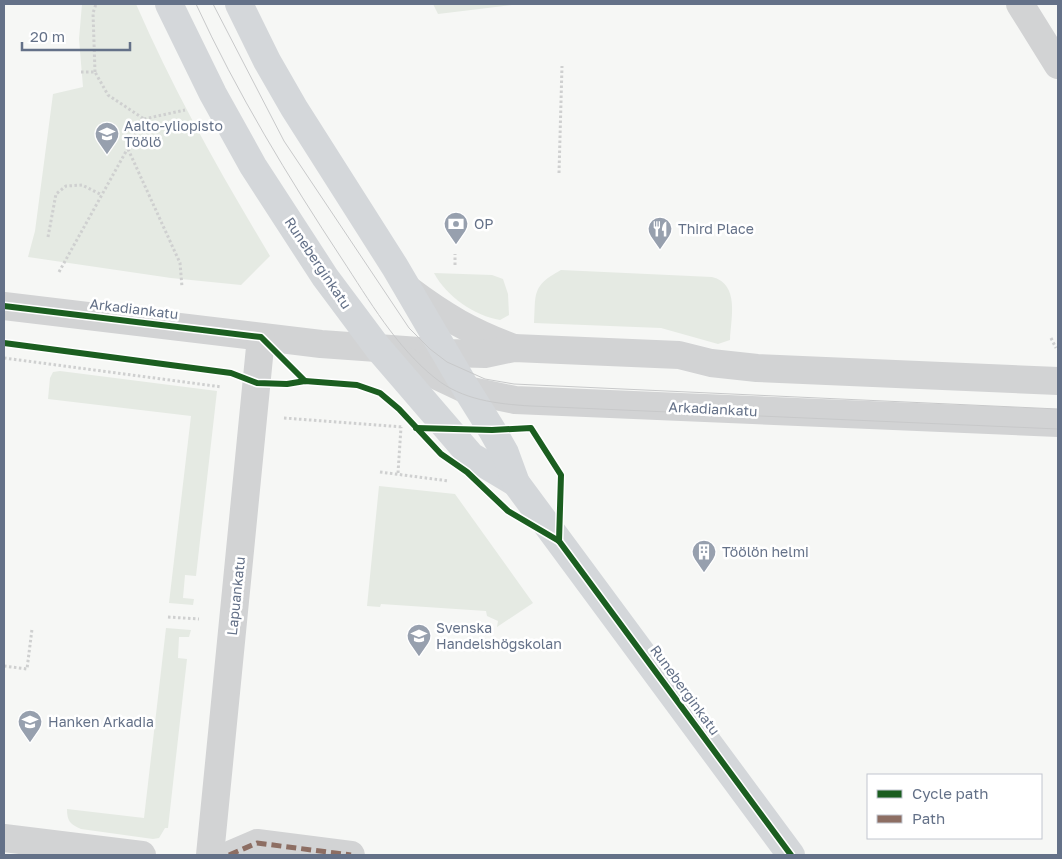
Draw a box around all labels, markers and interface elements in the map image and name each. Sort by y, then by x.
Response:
scale bar [22,20,130,52]
text: 20 m [30,27,65,45]
place label: Aalto-yliopisto Töölö [124,117,223,150]
school or university icon: Aalto-yliopisto Töölö [94,121,120,155]
bank icon: OP [443,211,469,245]
street label: Runeberginkatu [281,214,355,312]
place label: OP [474,215,494,232]
restaurant icon: Third Place [647,216,673,250]
place label: Third Place [678,220,754,237]
street label: Arkadiankatu [89,295,179,322]
street label: Arkadiankatu [668,398,758,419]
building icon: Töölön helmi [691,539,717,573]
place label: Töölön helmi [722,543,809,560]
street label: Lapuankatu [223,556,248,636]
place label: Svenska Handelshögskolan [436,619,562,652]
school or university icon: Svenska Handelshögskolan [406,623,432,657]
street label: Runeberginkatu [647,641,724,738]
school or university icon: Hanken Arkadia [17,709,43,743]
place label: Hanken Arkadia [48,713,154,730]
legend [867,774,1042,839]
text: Cycle path [912,784,988,802]
text: Path [912,809,945,827]

